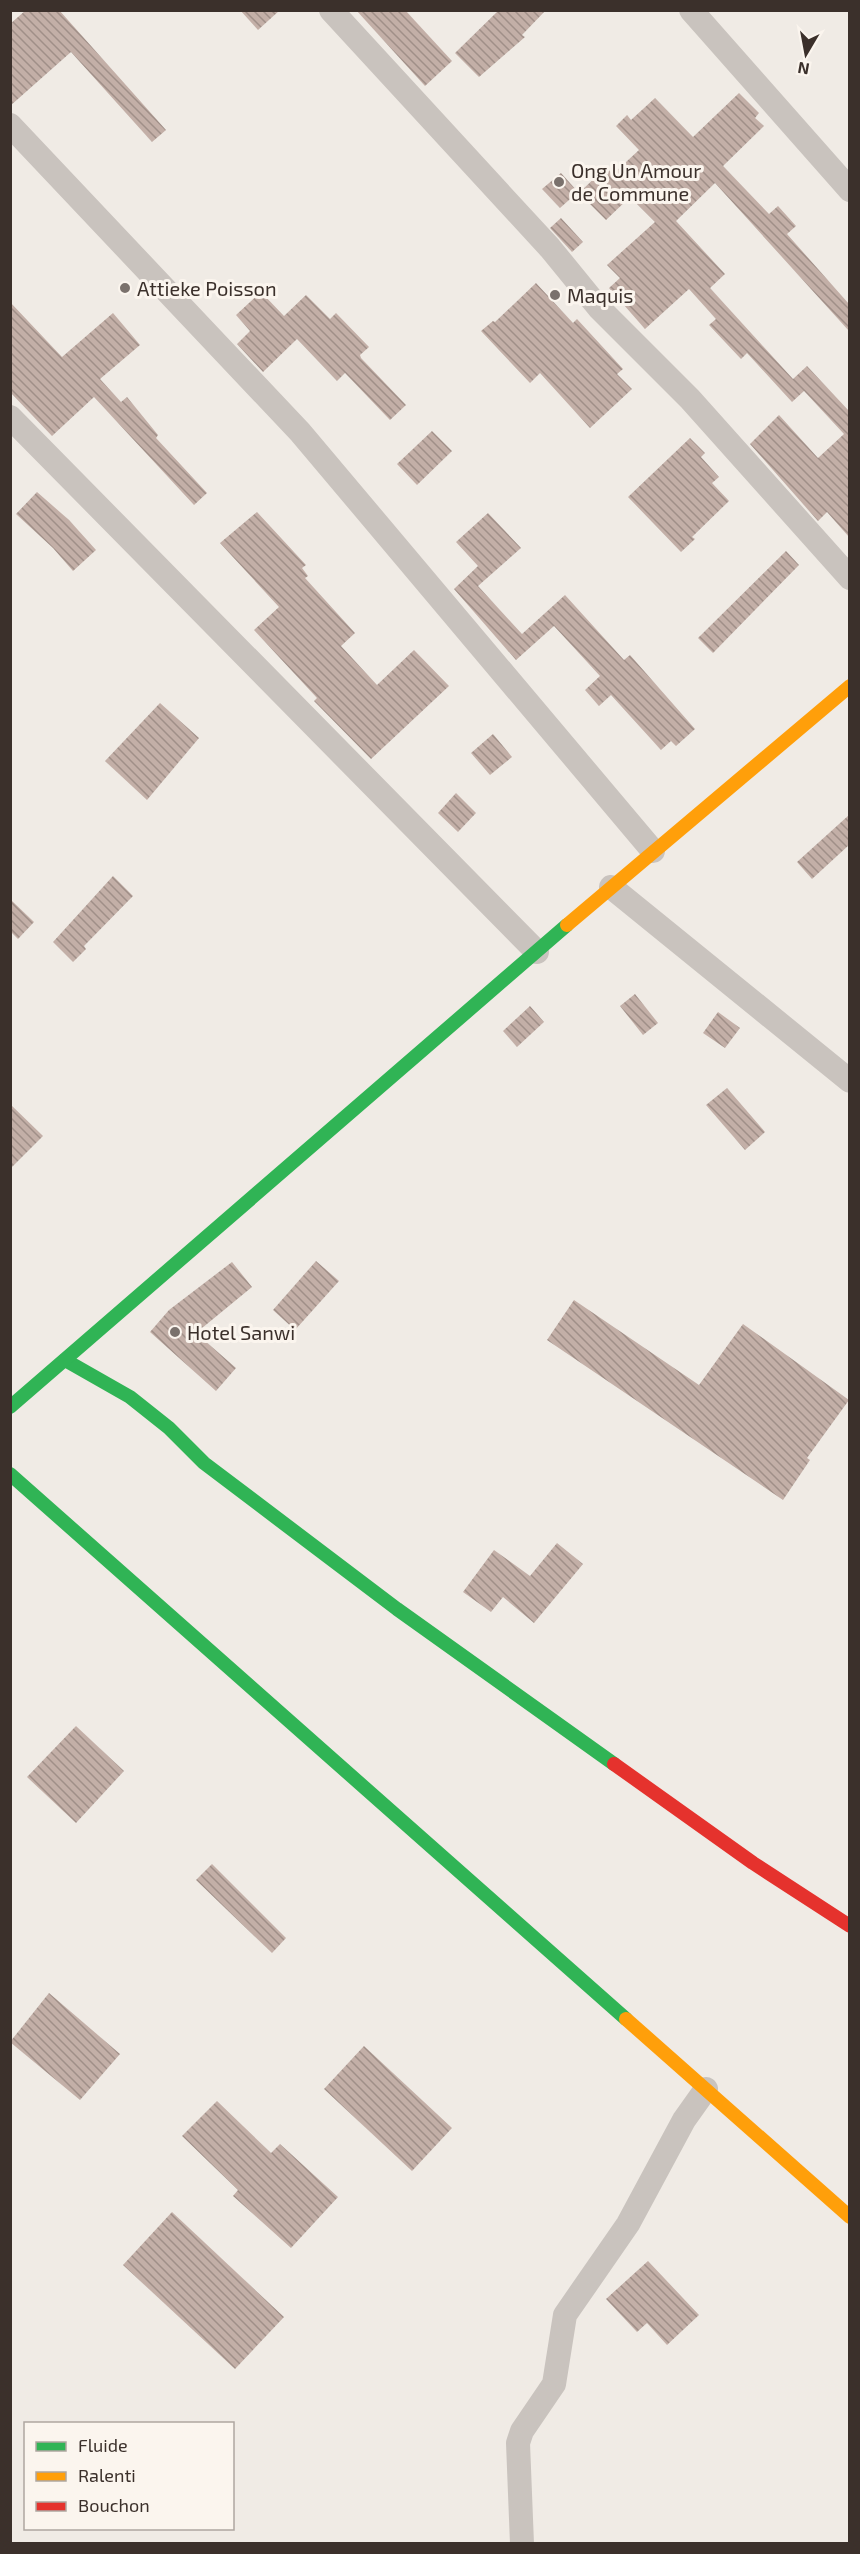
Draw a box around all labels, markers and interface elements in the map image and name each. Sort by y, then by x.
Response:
north arrow [776,24,836,84]
text: N [796,59,811,80]
place label: Ong Un Amour de Commune [571,158,701,205]
marker: Ong Un Amour de Commune [552,175,566,189]
place label: Attieke Poisson [137,276,277,300]
marker: Attieke Poisson [118,281,132,295]
place label: Maquis [567,283,633,307]
marker: Maquis [548,288,562,302]
place label: Hotel Sanwi [187,1320,295,1344]
marker: Hotel Sanwi [168,1325,182,1339]
legend [24,2422,234,2530]
text: Fluide [78,2434,128,2456]
text: Ralenti [78,2464,136,2486]
text: Bouchon [78,2494,150,2516]

